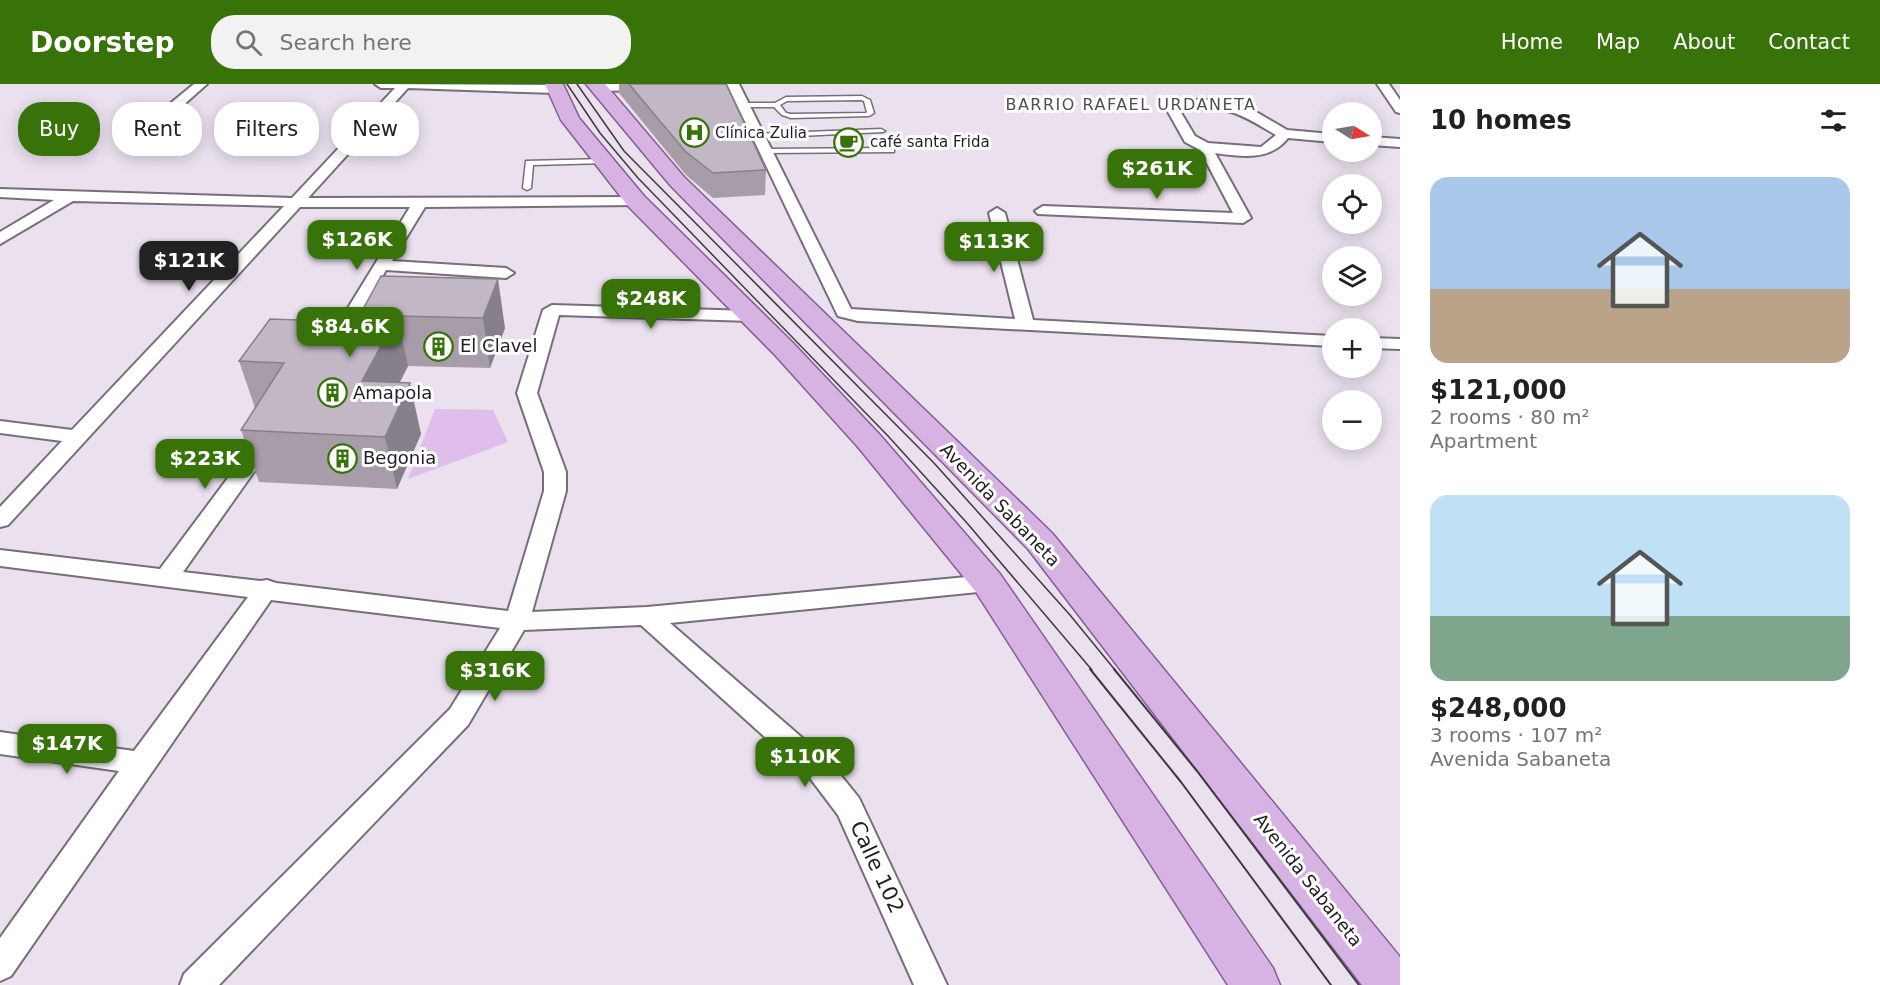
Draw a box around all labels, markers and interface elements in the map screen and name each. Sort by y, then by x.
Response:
search box [211,15,631,69]
text: Doorstep [30,26,175,59]
icon: search [232,26,265,59]
text: Search here [280,30,412,55]
text: Home [1501,30,1563,54]
text: Map [1596,30,1640,54]
text: About [1673,30,1735,54]
text: Contact [1768,30,1850,54]
district label: BARRIO RAFAEL URDANETA [1005,95,1257,114]
chip: Buy [18,102,100,156]
chip: Rent [112,102,202,156]
chip: Filters [214,102,319,156]
chip: New [331,102,419,156]
north arrow [1322,102,1382,162]
map controls [1322,102,1382,450]
icon: filters [1817,104,1850,137]
text: 10 homes [1430,105,1572,135]
hospital icon: Clínica Zulia [678,117,710,149]
place label: Clínica Zulia [715,124,807,142]
cafe icon: café santa Frida [833,126,865,158]
place label: café santa Frida [870,133,990,151]
pin: $261K [1115,149,1199,200]
text: $261K [1121,156,1193,180]
button: locate [1322,174,1382,234]
icon: home [1586,216,1694,324]
pin: $126K [315,220,399,271]
pin: $113K [952,222,1036,273]
text: $126K [321,227,393,251]
text: $113K [958,229,1030,253]
pin: $121K [147,241,231,292]
button: layers [1322,246,1382,306]
text: $121K [153,248,225,272]
pin: $248K [609,279,693,330]
text: $248K [615,286,687,310]
pin: $84.6K [301,307,399,358]
text: $84.6K [311,314,389,338]
button: + [1322,318,1382,378]
building icon: El Clavel [423,330,455,362]
place label: El Clavel [460,335,537,356]
text: $121,000 [1430,375,1567,405]
building icon: Amapola [316,377,348,409]
place label: Amapola [353,382,432,403]
button: − [1322,390,1382,450]
text: 2 rooms · 80 m² [1430,405,1590,429]
text: Apartment [1430,429,1537,453]
pin: $223K [163,439,247,490]
street label: Avenida Sabaneta [936,439,1065,571]
building icon: Begonia [326,442,358,474]
text: $223K [169,446,241,470]
place label: Begonia [363,447,436,468]
icon: home [1586,534,1694,642]
pin: $316K [453,651,537,702]
text: $316K [459,658,531,682]
text: $248,000 [1430,693,1567,723]
text: 3 rooms · 107 m² [1430,723,1602,747]
pin: $147K [25,724,109,775]
text: $147K [31,731,103,755]
pin: $110K [763,737,847,788]
text: $110K [769,744,841,768]
text: Avenida Sabaneta [1430,747,1611,771]
street label: Avenida Sabaneta [1250,809,1367,950]
street label: Calle 102 [845,817,909,917]

